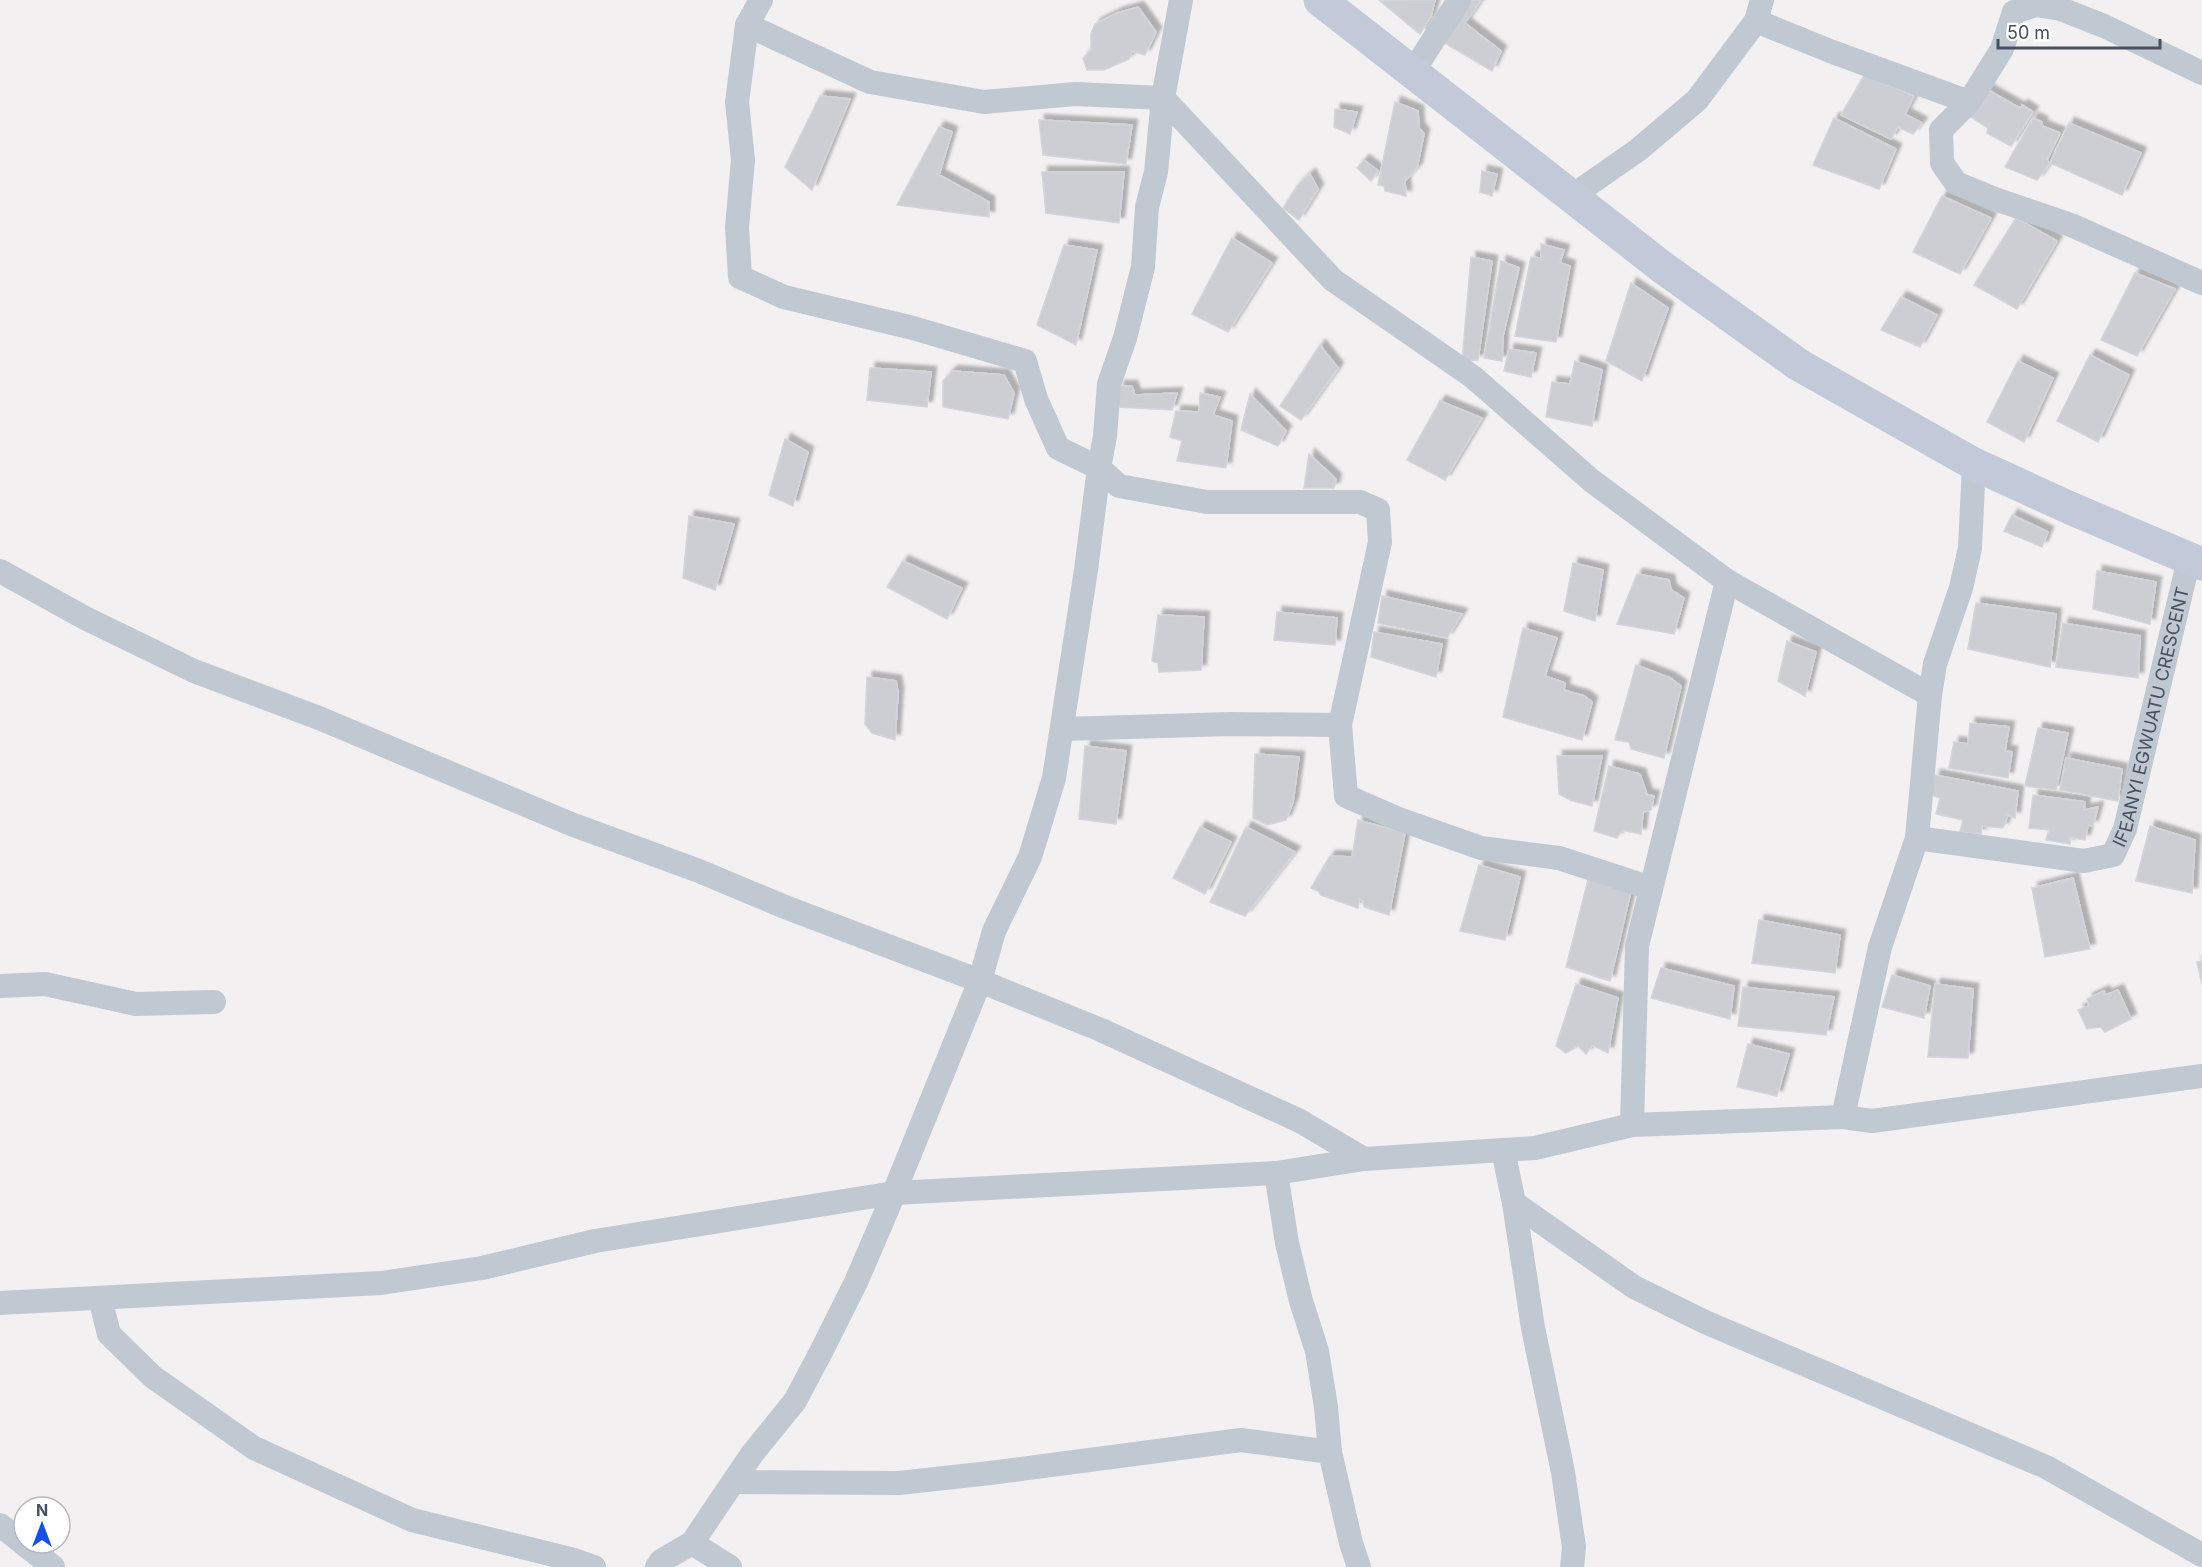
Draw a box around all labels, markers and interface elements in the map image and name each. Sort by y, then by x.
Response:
scale bar [1998,12,2160,50]
text: 50 m [2007,22,2050,43]
street label: IFEANYI EGWUATU CRESCENT [2108,585,2193,850]
north arrow [12,1495,72,1555]
text: N [36,1500,48,1520]

